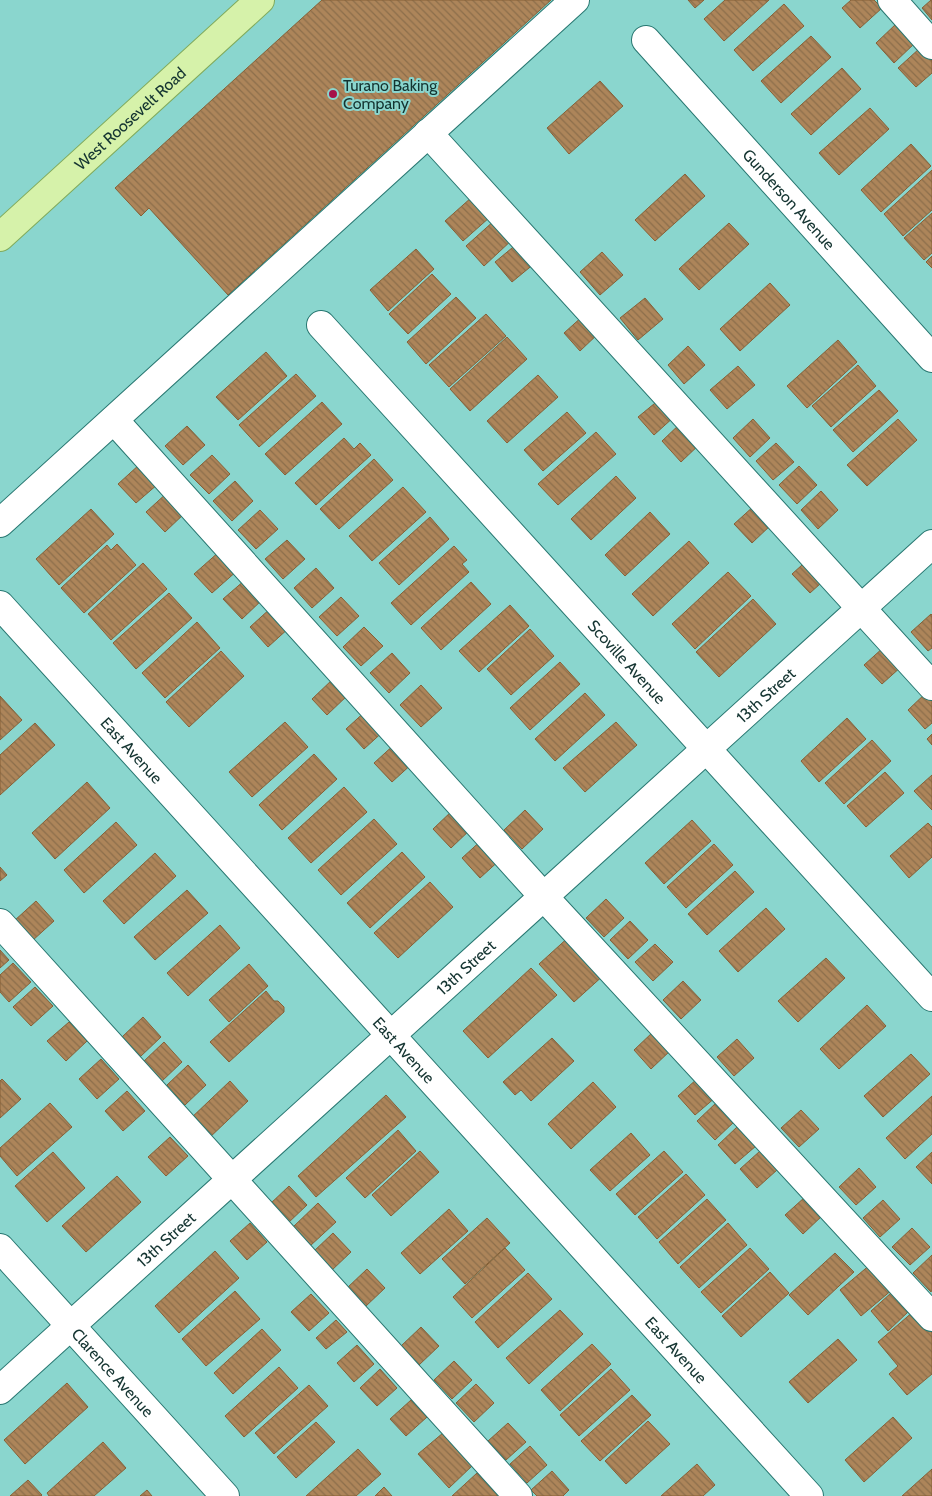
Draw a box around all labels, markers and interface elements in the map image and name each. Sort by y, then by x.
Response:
street label: West Roosevelt Road [71,63,190,174]
place label: Turano Baking Company [343,76,438,113]
marker: Turano Baking Company [327,88,339,100]
street label: Gunderson Avenue [739,145,839,253]
street label: Scoville Avenue [584,616,670,707]
street label: 13th Street [732,663,799,727]
street label: East Avenue [97,713,167,787]
street label: 13th Street [432,935,500,999]
street label: East Avenue [369,1013,439,1087]
street label: 13th Street [133,1208,200,1271]
street label: East Avenue [641,1313,711,1387]
street label: Clarence Avenue [68,1324,158,1421]

